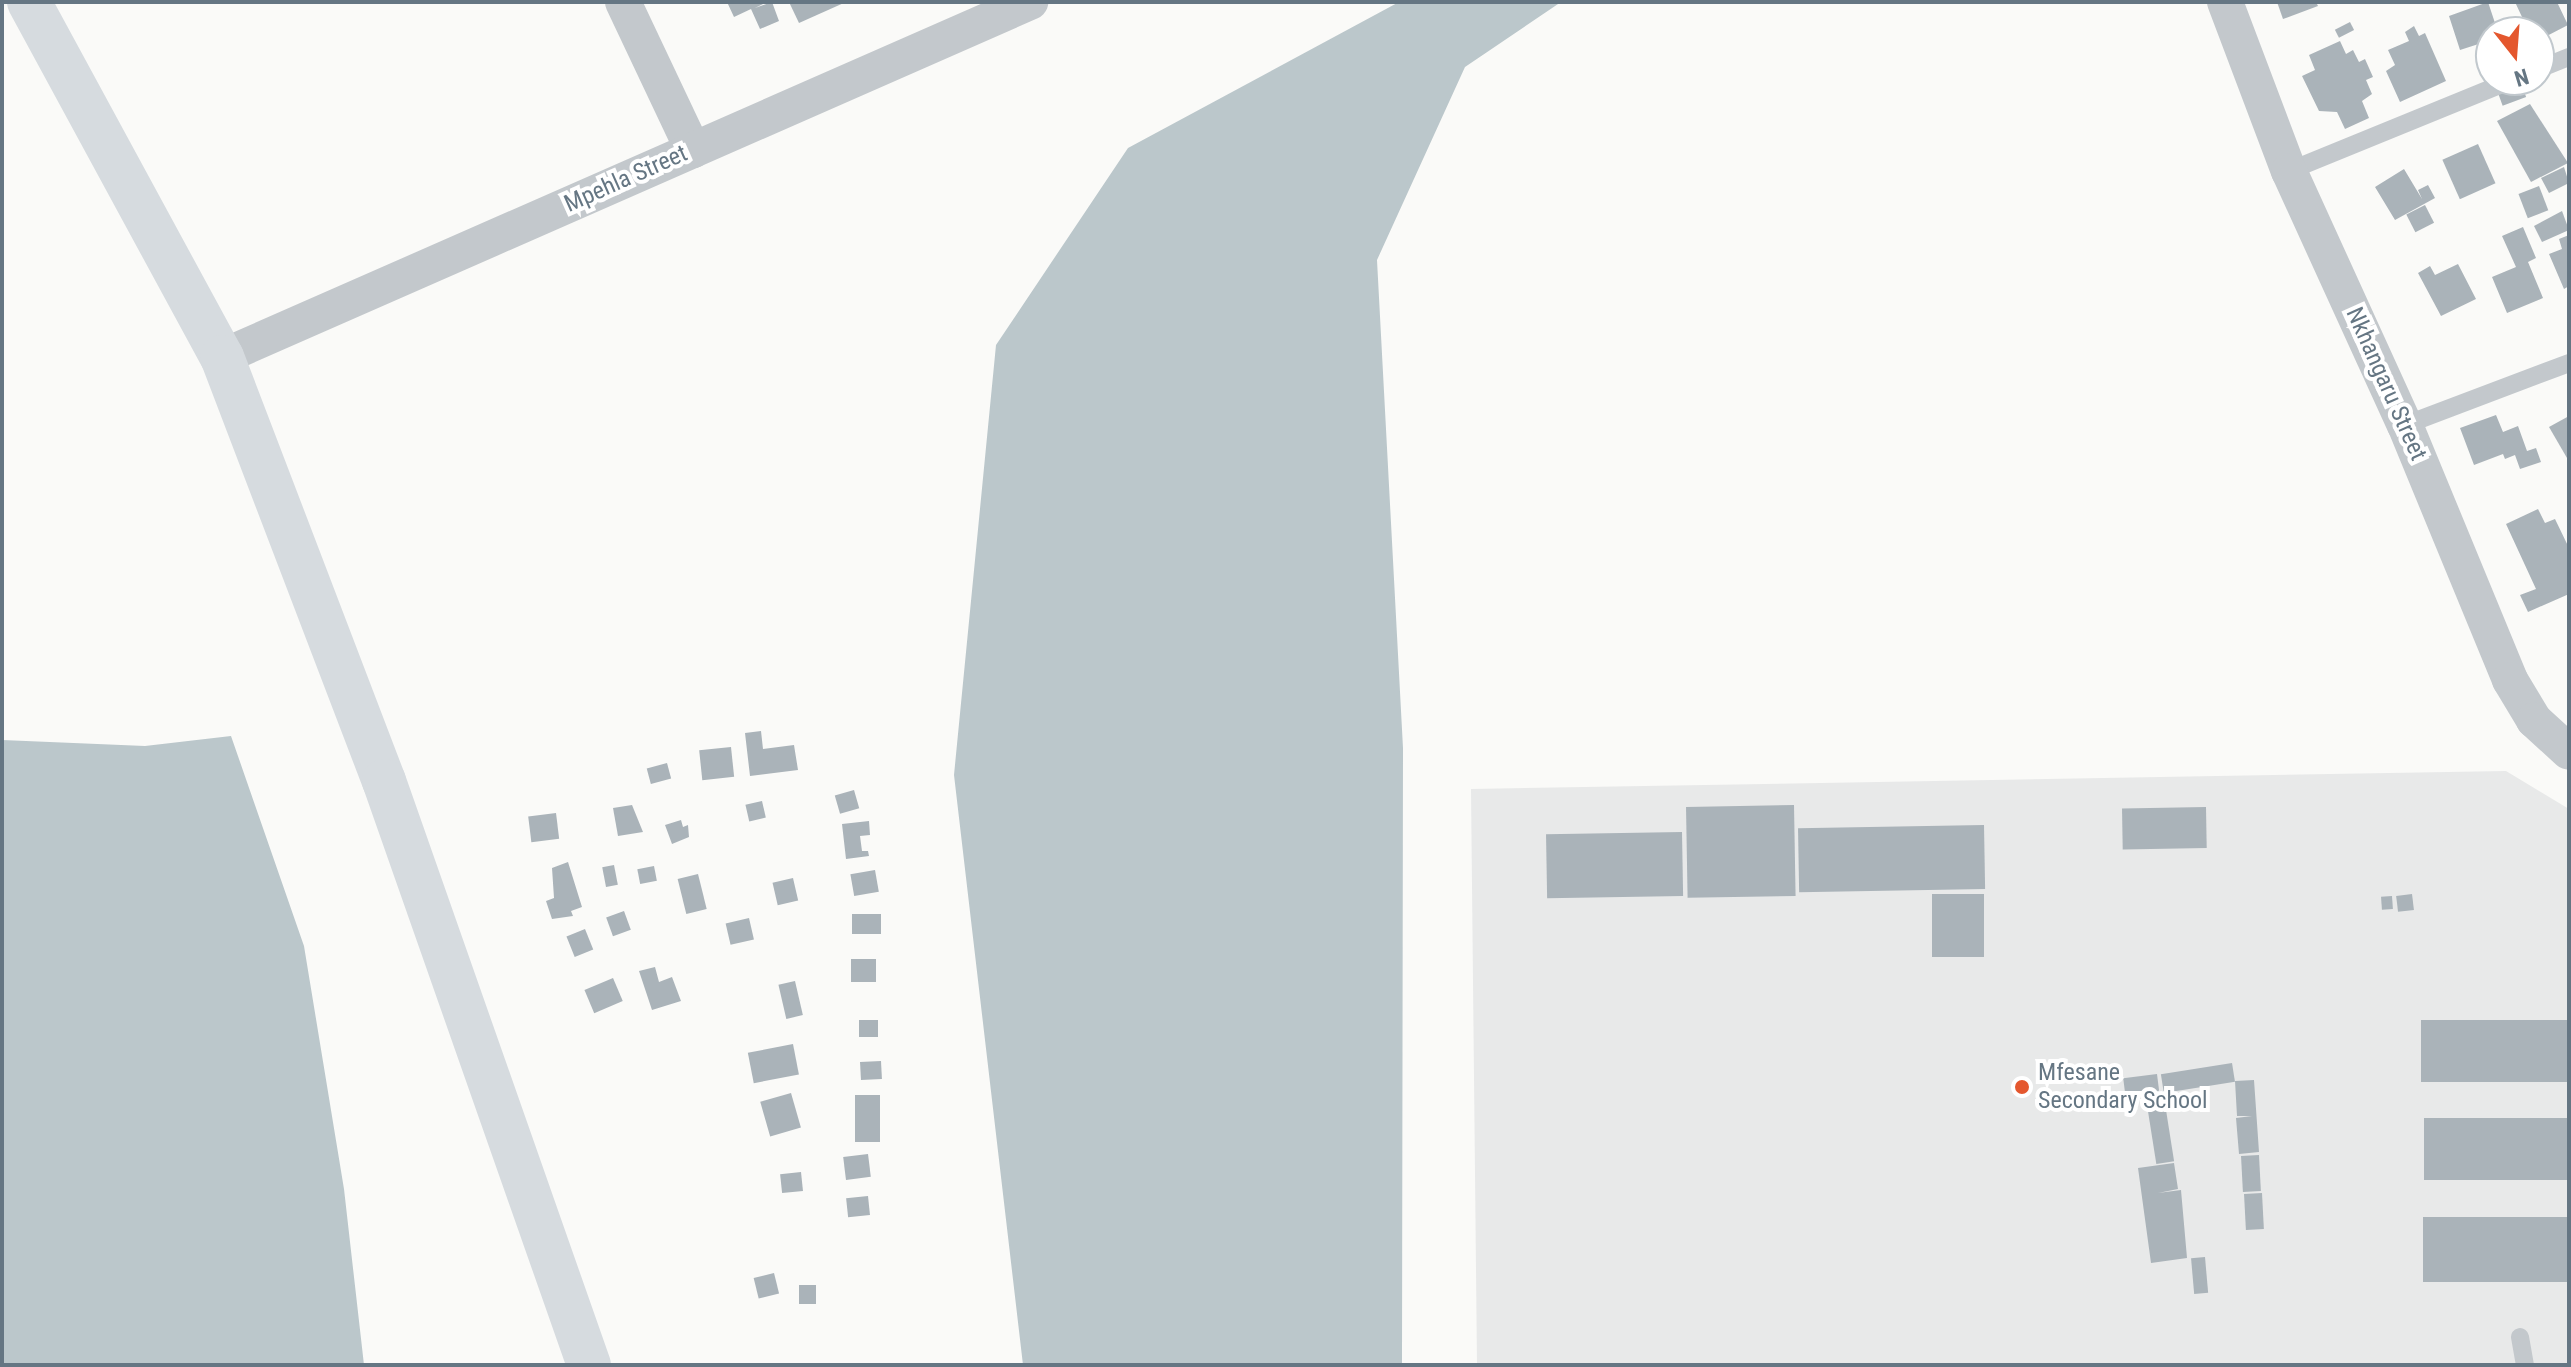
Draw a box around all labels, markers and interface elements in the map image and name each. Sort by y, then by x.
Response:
north arrow [2475,16,2555,96]
text: N [2511,64,2532,91]
street label: Mpehla Street [560,139,692,219]
street label: Nkhangaru Street [2339,303,2433,465]
place label: Mfesane Secondary School [2038,1059,2208,1115]
marker: Mfesane Secondary School [2013,1078,2031,1096]

